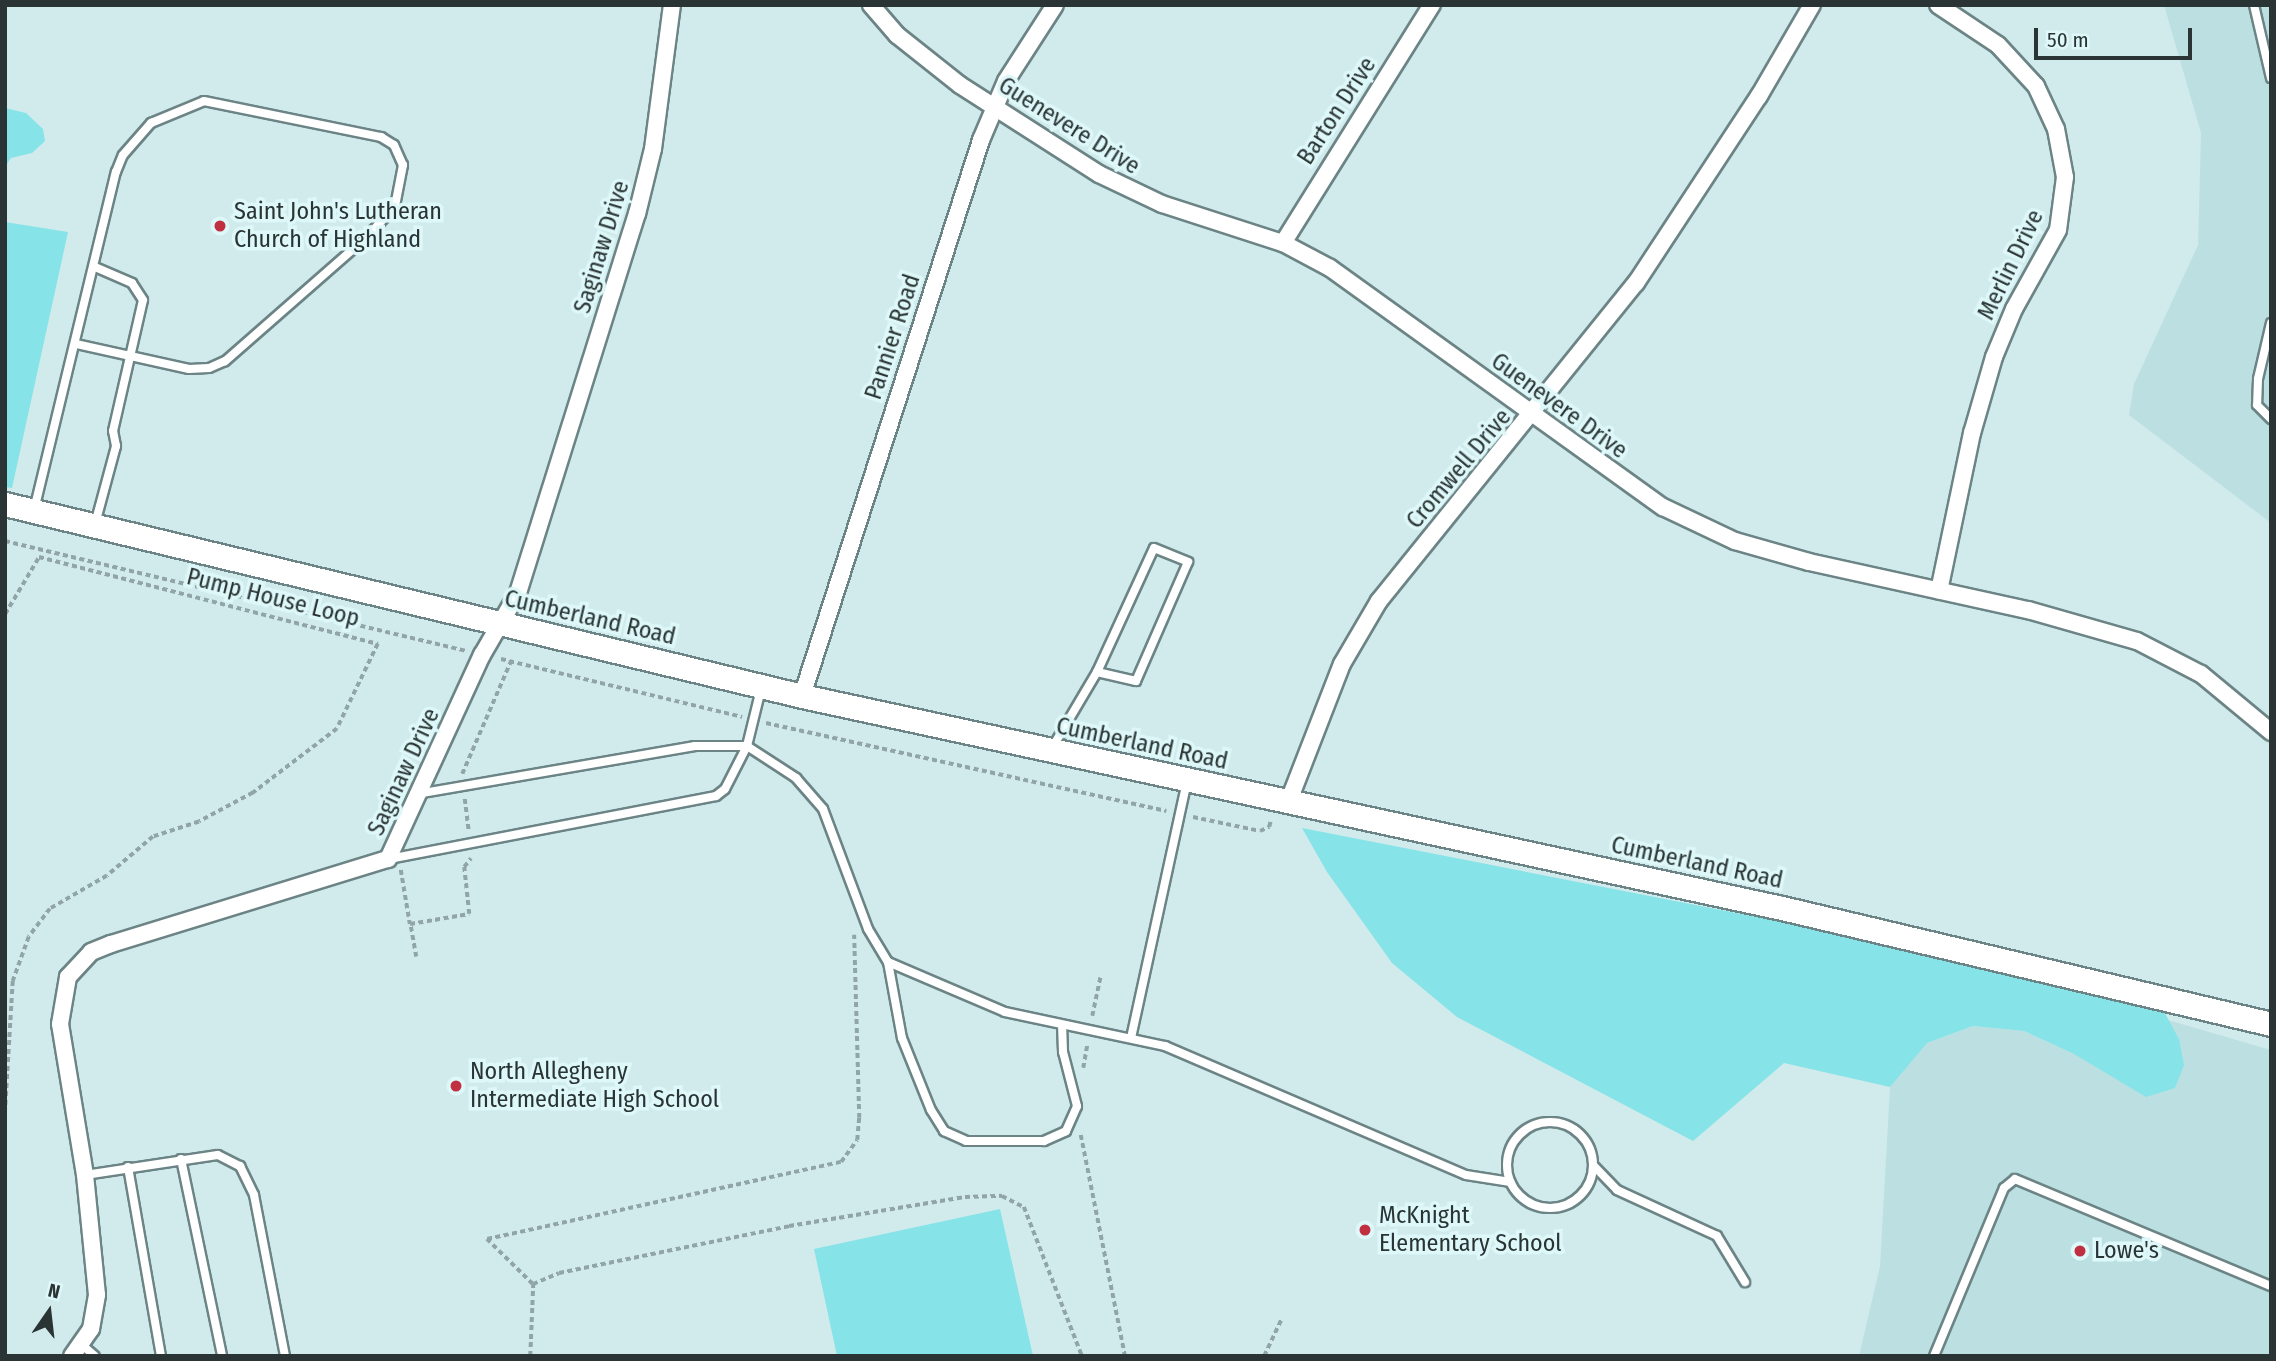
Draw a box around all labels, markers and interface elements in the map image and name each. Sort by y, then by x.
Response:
scale bar [2038,14,2196,58]
text: 50 m [2047,27,2089,53]
street label: Barton Drive [1292,52,1382,170]
street label: Guenevere Drive [993,71,1145,181]
street label: Saginaw Drive [568,177,636,317]
place label: Saint John's Lutheran Church of Highland [234,198,442,254]
street label: Merlin Drive [1972,205,2050,325]
marker: Saint John's Lutheran Church of Highland [212,218,228,234]
street label: Pannier Road [859,271,927,403]
street label: Guenevere Drive [1485,347,1633,465]
street label: Cromwell Drive [1401,403,1517,535]
street label: Pump House Loop [184,563,362,633]
street label: Cumberland Road [502,584,678,652]
street label: Saginaw Drive [362,704,446,840]
street label: Cumberland Road [1054,712,1230,776]
street label: Cumberland Road [1609,831,1785,895]
place label: North Allegheny Intermediate High School [470,1058,719,1114]
marker: North Allegheny Intermediate High School [448,1078,464,1094]
place label: McKnight Elementary School [1379,1202,1562,1258]
marker: McKnight Elementary School [1357,1222,1373,1238]
place label: Lowe's [2094,1237,2159,1265]
marker: Lowe's [2072,1243,2088,1259]
north arrow [14,1277,84,1347]
text: N [46,1279,63,1304]

